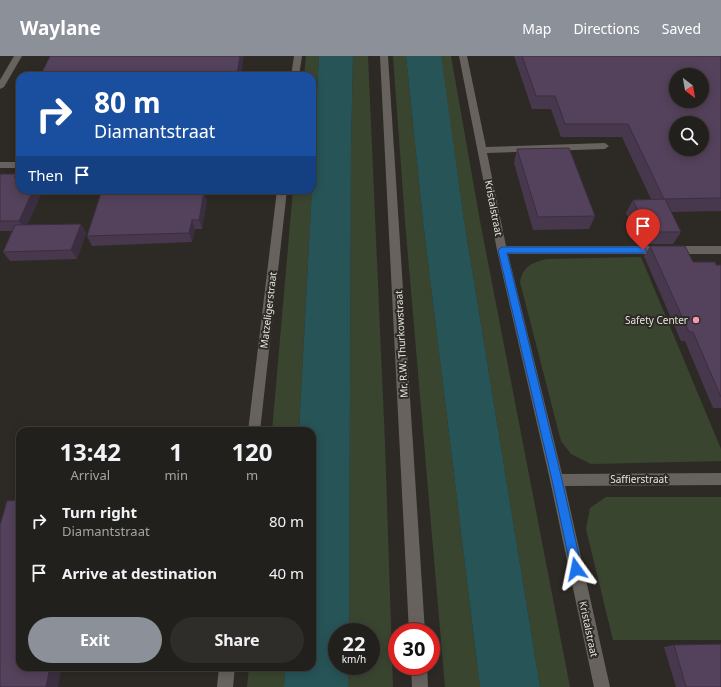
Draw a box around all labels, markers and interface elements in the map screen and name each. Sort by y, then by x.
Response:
text: Waylane [20,15,101,41]
text: Map [522,19,551,38]
text: Directions [573,19,640,38]
text: Saved [662,19,701,38]
north arrow [669,68,709,108]
map controls [669,68,709,156]
text: 80 m [94,83,161,121]
icon: right [28,88,80,140]
button: search [669,116,709,156]
text: Diamantstraat [94,119,215,143]
icon: arrive [71,164,93,186]
text: Then [28,165,63,185]
street label: Kristalstraat [482,179,506,238]
pin [626,209,660,250]
icon: arrive [632,215,654,237]
street label: Matzeligerstraat [256,271,280,349]
street label: Mr. R.W. Thurkowstraat [391,290,411,398]
place label: Safety Center [625,313,688,327]
marker: Safety Center [691,315,701,325]
text: 13:42 [59,435,121,468]
text: 1 [169,435,183,468]
text: 120 [231,435,273,468]
text: Arrival [70,466,110,484]
text: min [164,466,188,484]
text: m [246,466,258,484]
street label: Saffierstraat [610,472,668,486]
text: Turn right [62,502,137,522]
icon: right [28,510,50,532]
text: 80 m [269,511,304,531]
text: Diamantstraat [62,522,150,540]
position arrow [555,548,597,590]
icon: arrive [28,562,50,584]
text: Arrive at destination [62,563,217,583]
text: 40 m [269,563,304,583]
street label: Kristalstraat [576,600,602,659]
button: Exit [28,617,162,663]
button: Share [170,617,304,663]
speed limit sign: 30 [388,623,440,675]
text: 22 [343,630,365,657]
text: km/h [342,652,366,666]

